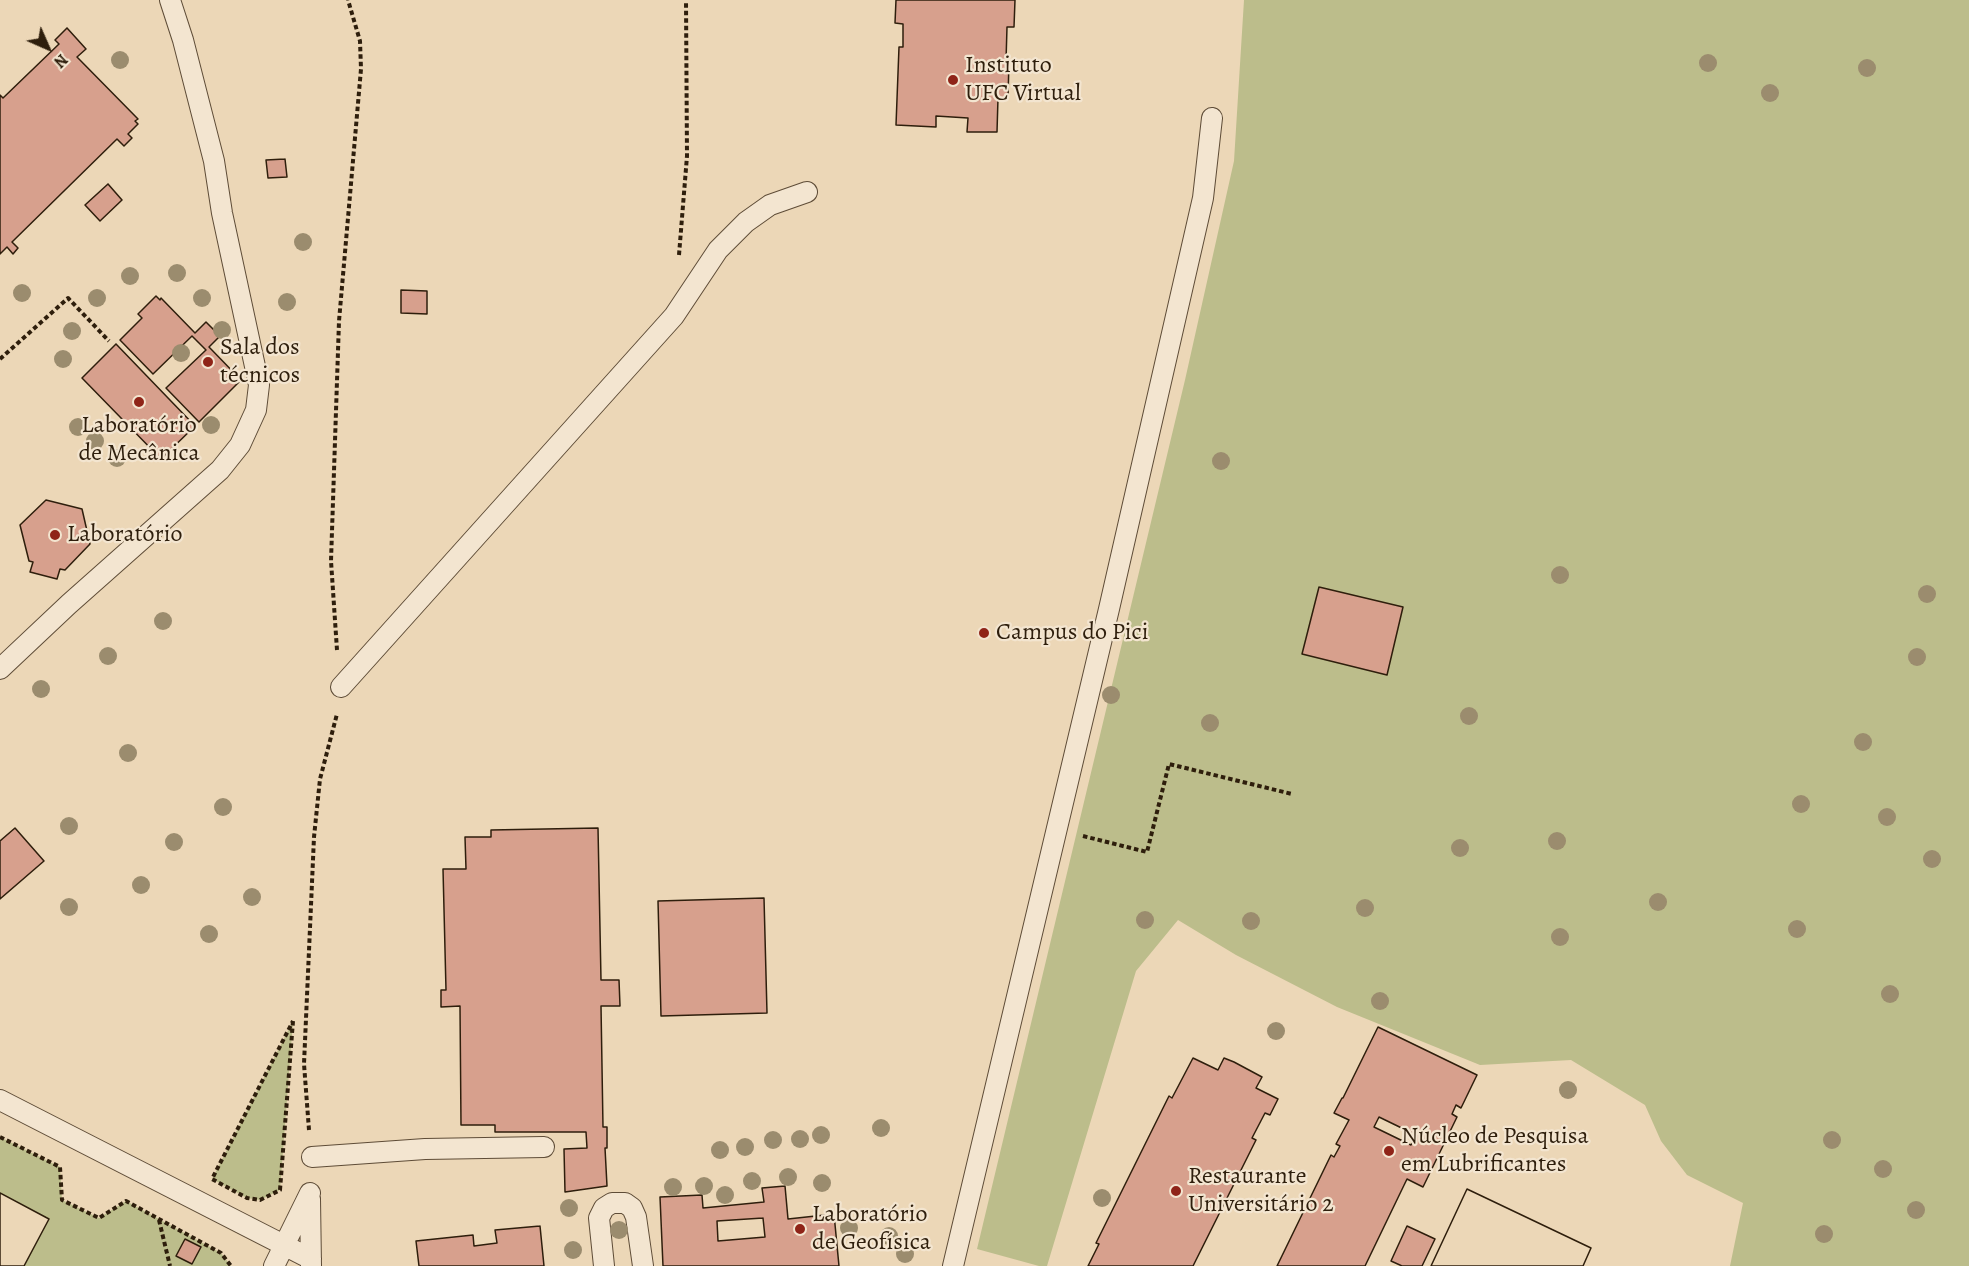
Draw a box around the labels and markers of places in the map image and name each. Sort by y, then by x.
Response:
place label: Instituto UFC Virtual [965,52,1081,108]
marker: Instituto UFC Virtual [946,73,960,87]
place label: Sala dos técnicos [220,334,300,390]
marker: Sala dos técnicos [201,355,215,369]
marker: Laboratório de Mecânica [132,395,146,409]
place label: Laboratório de Mecânica [78,412,200,468]
place label: Laboratório [67,521,182,549]
marker: Laboratório [48,528,62,542]
place label: Campus do Pici [996,619,1149,647]
marker: Campus do Pici [977,626,991,640]
place label: Núcleo de Pesquisa em Lubrificantes [1401,1123,1589,1179]
marker: Núcleo de Pesquisa em Lubrificantes [1382,1144,1396,1158]
place label: Restaurante Universitário 2 [1188,1163,1334,1219]
marker: Restaurante Universitário 2 [1169,1184,1183,1198]
place label: Laboratório de Geofísica [812,1201,931,1257]
marker: Laboratório de Geofísica [793,1222,807,1236]

